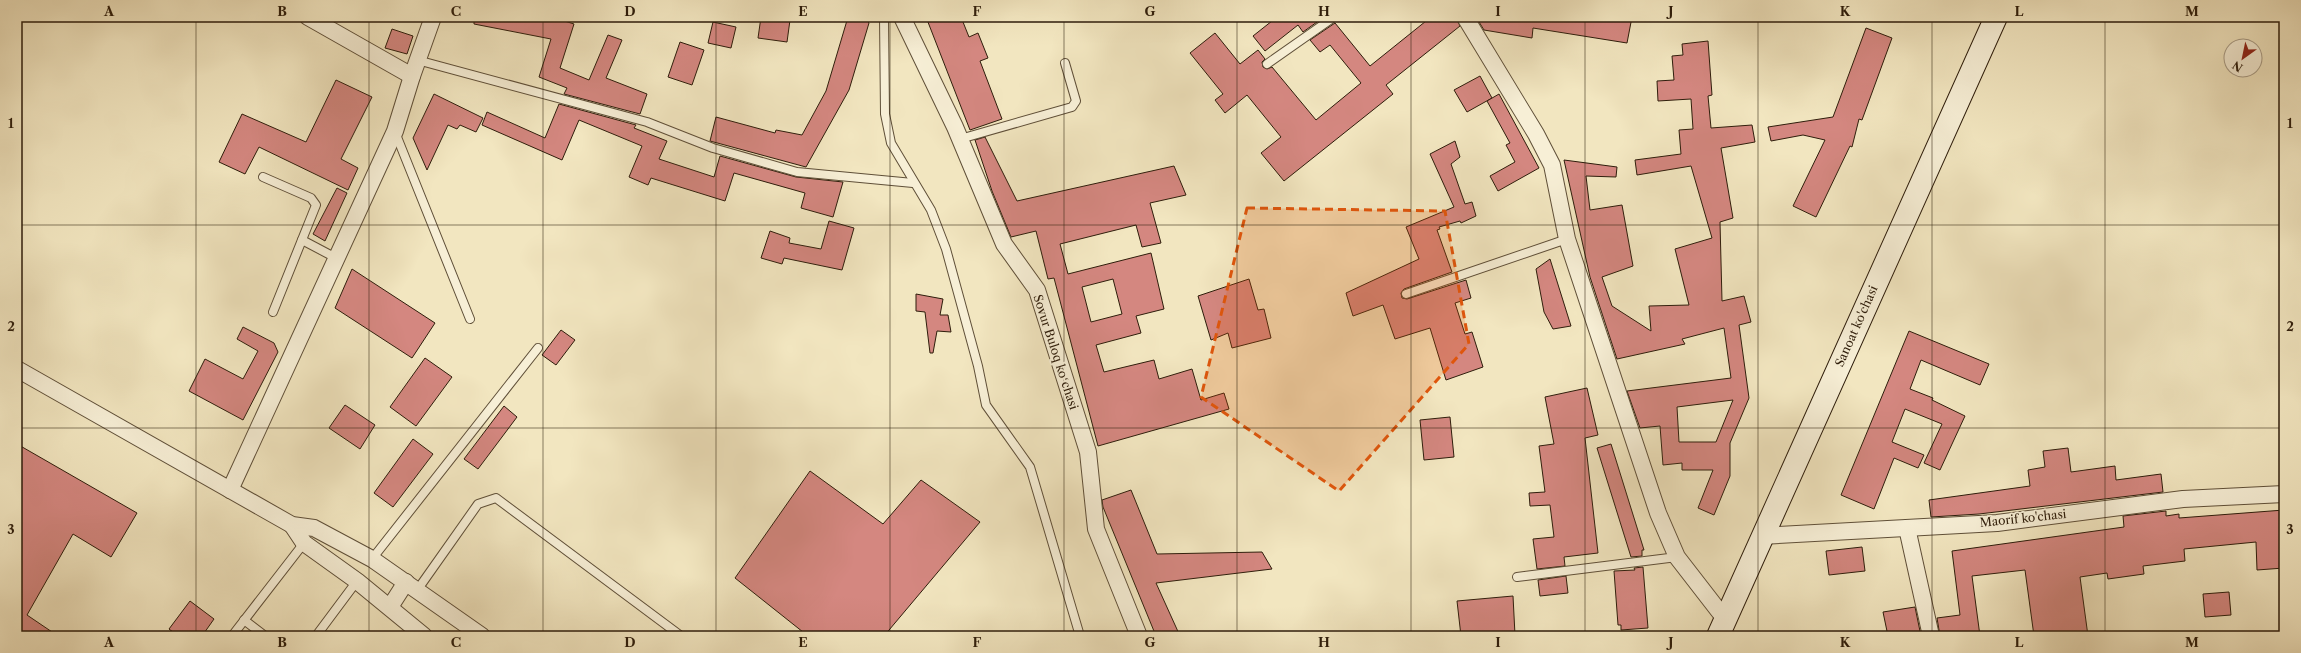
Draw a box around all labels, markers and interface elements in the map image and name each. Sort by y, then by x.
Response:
text: A [103,3,115,19]
text: B [277,3,287,19]
text: C [451,3,461,19]
text: D [624,3,636,19]
text: E [798,3,808,19]
text: F [973,3,982,19]
text: G [1144,3,1156,19]
text: H [1318,3,1330,19]
text: I [1495,3,1501,19]
text: J [1666,3,1674,19]
text: K [1840,3,1851,19]
text: L [2015,3,2024,19]
text: M [2185,3,2199,19]
north arrow [2223,38,2263,78]
text: N [2229,58,2245,75]
text: 1 [8,115,14,131]
text: 1 [2287,115,2293,131]
street label: Sanoat ko'chasi [1831,283,1881,369]
street label: Sovur Buloq koʻchasi [1030,293,1082,412]
text: 2 [7,318,15,334]
text: 2 [2286,318,2294,334]
street label: Maorif ko'chasi [1979,506,2067,530]
text: 3 [7,521,15,537]
text: 3 [2286,521,2294,537]
text: A [103,634,115,650]
text: B [277,634,287,650]
text: C [451,634,461,650]
text: D [624,634,636,650]
text: E [798,634,808,650]
text: F [973,634,982,650]
text: G [1144,634,1156,650]
text: H [1318,634,1330,650]
text: I [1495,634,1501,650]
text: J [1666,634,1674,650]
text: K [1840,634,1851,650]
text: L [2015,634,2024,650]
text: M [2185,634,2199,650]

